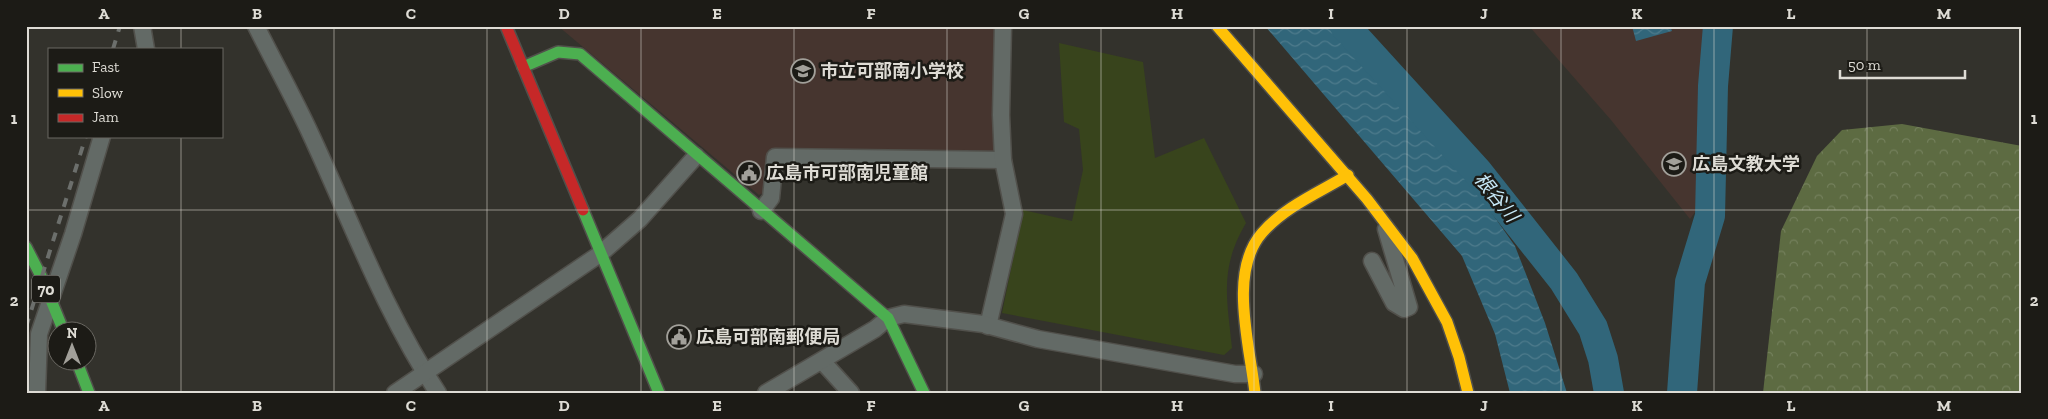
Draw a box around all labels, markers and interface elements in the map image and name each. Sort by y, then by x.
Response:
text: A [99,4,110,23]
text: B [252,4,262,23]
text: C [406,4,416,23]
text: D [558,4,570,23]
text: E [712,4,722,23]
text: F [866,4,876,23]
text: G [1019,4,1030,23]
text: H [1171,4,1183,23]
text: I [1328,4,1334,23]
text: J [1480,4,1488,23]
text: K [1632,4,1643,23]
text: L [1787,4,1796,23]
text: M [1937,4,1951,23]
legend [48,48,222,138]
scale bar [1840,48,1966,80]
text: 50 m [1848,56,1881,74]
text: Fast [92,58,120,76]
school or university icon: 市立可部南小学校 [790,58,816,84]
place label: 市立可部南小学校 [820,60,964,82]
text: Slow [92,84,124,102]
text: Jam [92,108,119,126]
text: 1 [11,109,18,128]
text: 1 [2031,109,2038,128]
school or university icon: 広島文教大学 [1661,151,1687,177]
place label: 広島文教大学 [1692,153,1800,175]
public building icon: 広島市可部南児童館 [736,160,762,186]
place label: 広島市可部南児童館 [766,162,928,184]
water label: 根谷川 [1470,168,1525,228]
road number: 70 [32,276,60,302]
text: 2 [10,291,19,310]
text: 2 [2030,291,2039,310]
north arrow [48,322,98,372]
public building icon: 広島可部南郵便局 [666,324,692,350]
text: N [67,325,78,342]
place label: 広島可部南郵便局 [696,326,840,348]
text: A [99,396,110,415]
text: B [252,396,262,415]
text: C [406,396,416,415]
text: D [558,396,570,415]
text: E [712,396,722,415]
text: F [866,396,876,415]
text: G [1019,396,1030,415]
text: H [1171,396,1183,415]
text: I [1328,396,1334,415]
text: J [1480,396,1488,415]
text: K [1632,396,1643,415]
text: L [1787,396,1796,415]
text: M [1937,396,1951,415]

